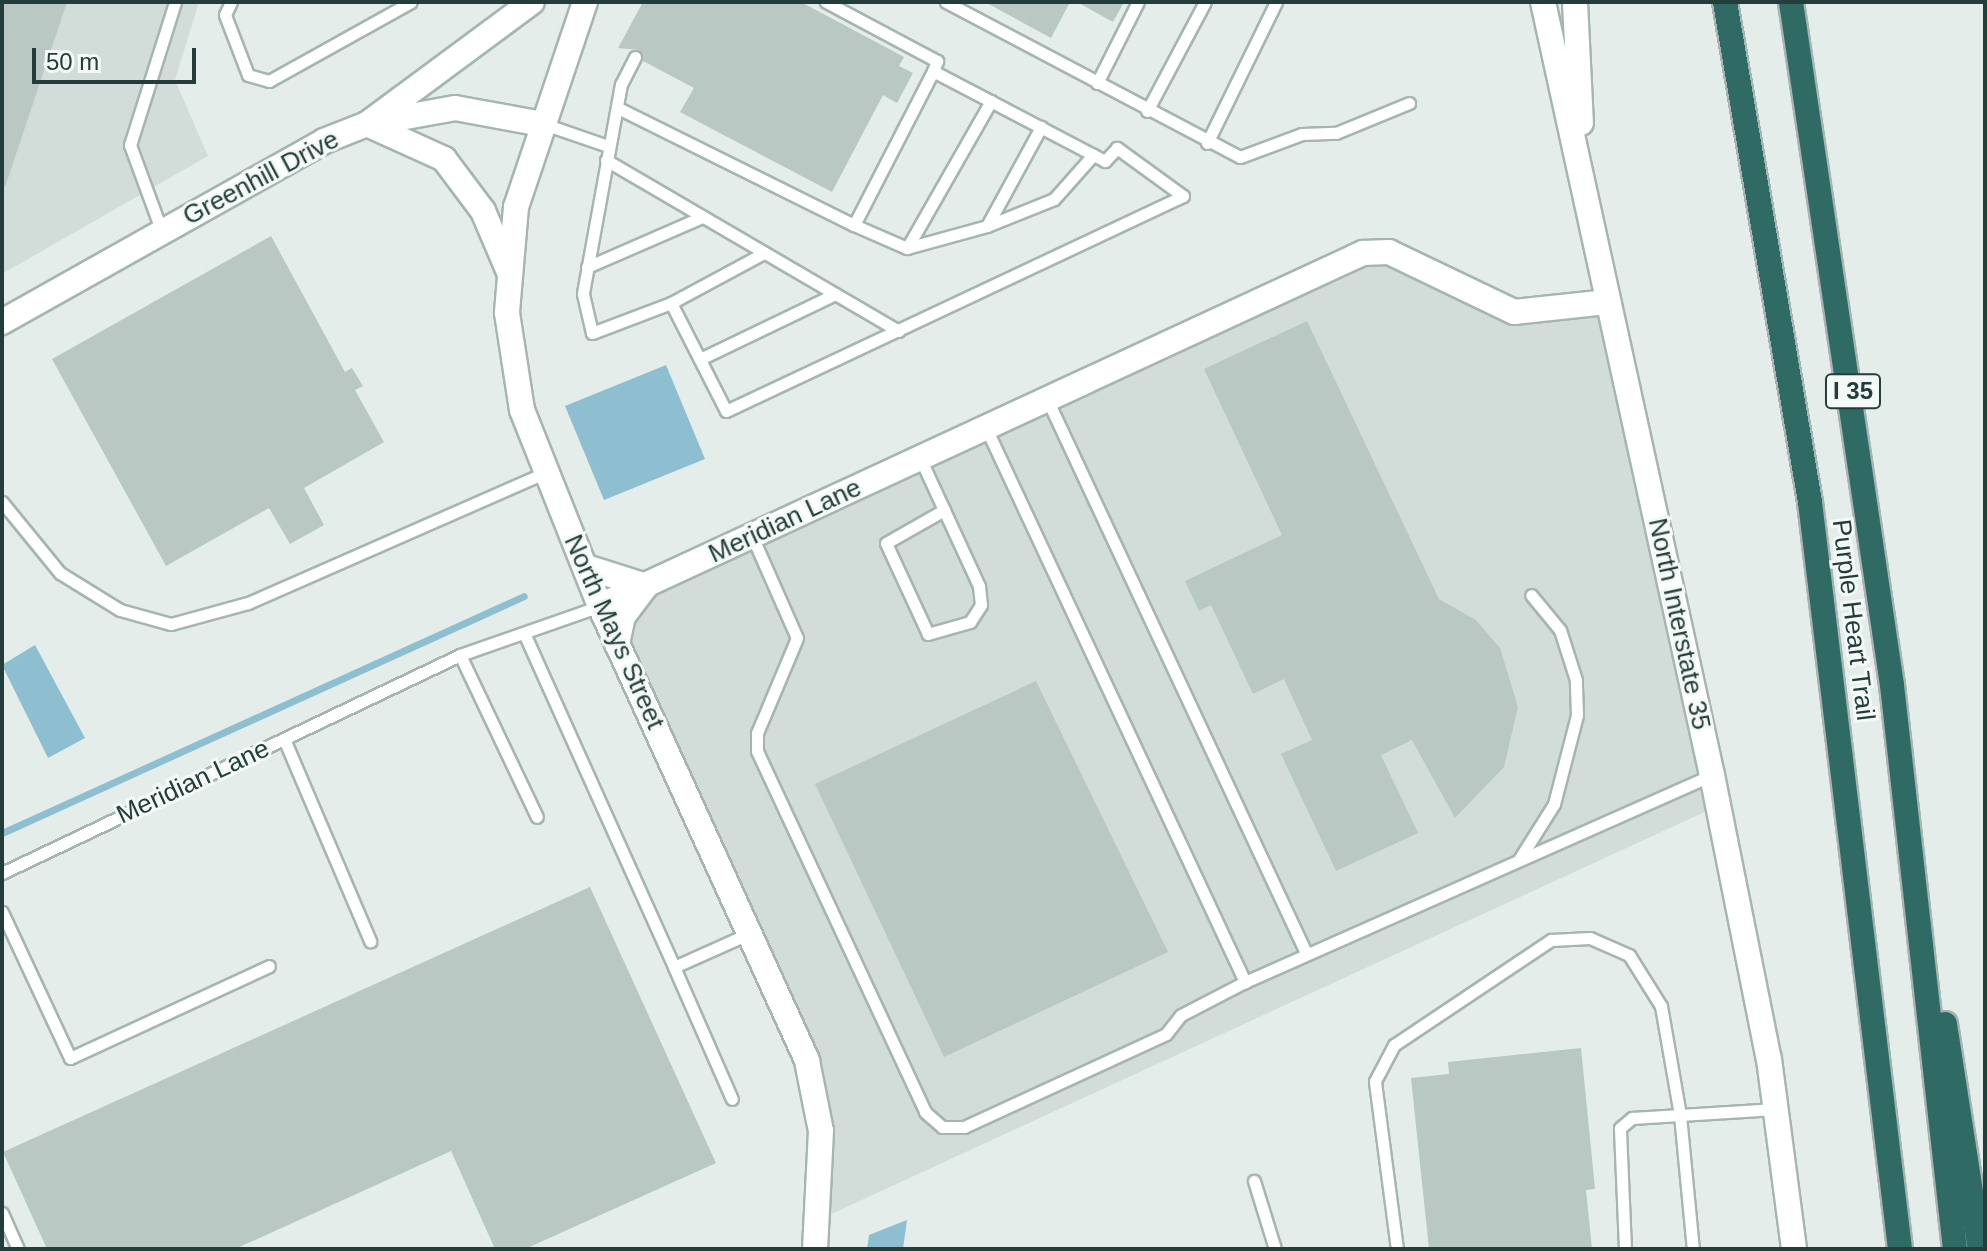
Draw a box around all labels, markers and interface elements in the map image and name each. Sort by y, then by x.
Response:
scale bar [36,32,200,82]
text: 50 m [46,48,99,75]
street label: Greenhill Drive [178,124,344,232]
road number: I 35 [1823,371,1883,411]
street label: Meridian Lane [704,472,866,570]
street label: North Interstate 35 [1641,515,1717,733]
street label: Purple Heart Trail [1825,517,1881,723]
street label: North Mays Street [557,530,671,734]
street label: Meridian Lane [112,733,274,831]

